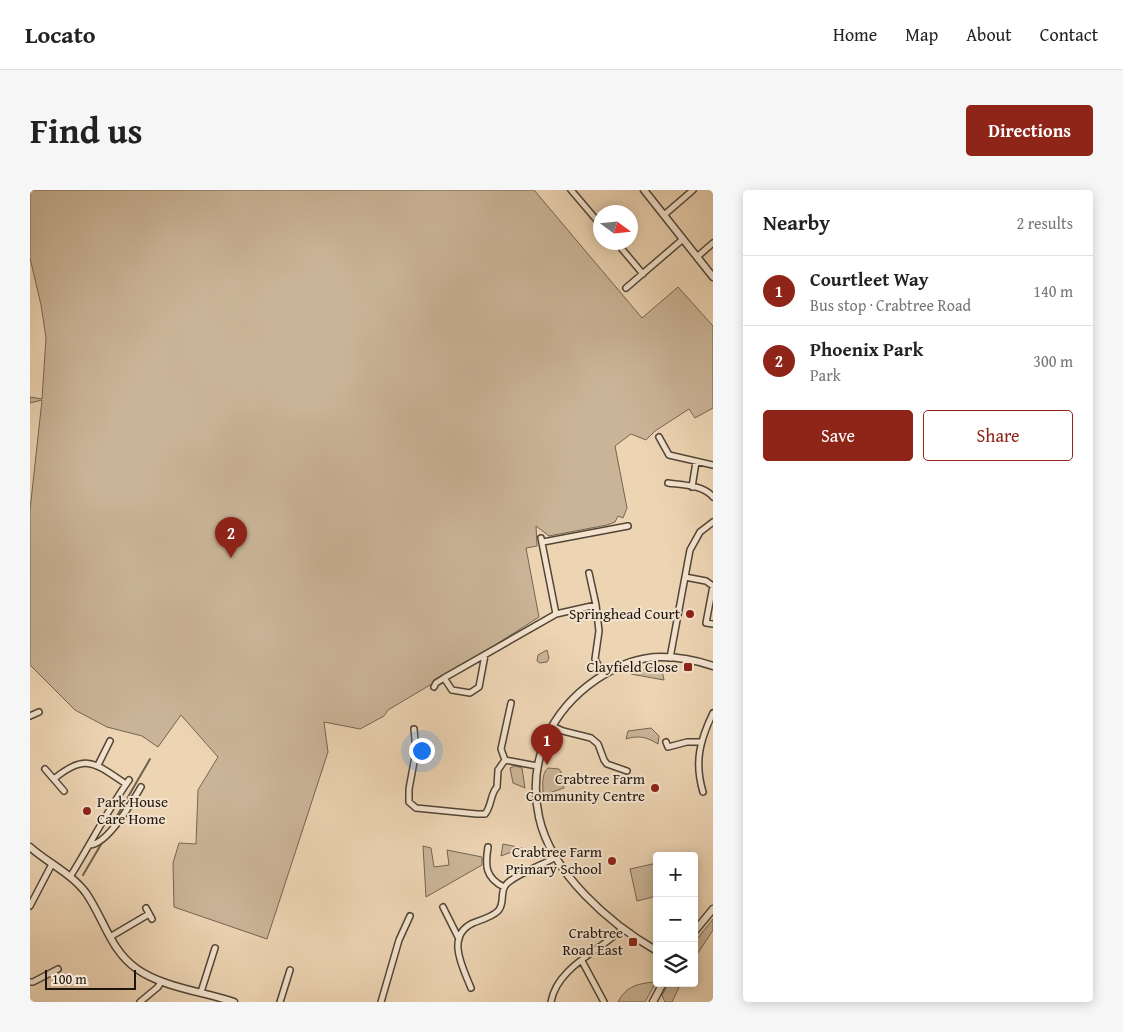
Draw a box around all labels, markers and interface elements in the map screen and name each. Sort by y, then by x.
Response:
text: Locato [25,17,96,52]
text: Home [833,21,877,48]
text: Map [905,21,938,48]
text: About [966,21,1012,48]
text: Contact [1040,21,1098,48]
text: Find us [30,105,143,156]
button: Directions [966,105,1093,156]
north arrow [593,205,638,250]
text: Nearby [763,207,830,238]
text: 2 results [1016,211,1073,235]
text: Courtleet Way [810,265,929,293]
text: 1 [775,279,783,303]
text: 140 m [1033,279,1073,303]
text: Bus stop · Crabtree Road [810,293,971,317]
text: Phoenix Park [810,335,923,363]
text: 2 [775,349,783,373]
text: 300 m [1033,349,1073,373]
text: Park [810,363,841,387]
button: Save [763,410,913,461]
button: Share [923,410,1073,461]
pin: 2 [215,517,247,558]
place label: Springhead Court [569,603,681,624]
marker: Springhead Court [684,608,696,620]
place label: Clayfield Close [586,656,678,677]
marker: Clayfield Close [682,661,694,673]
pin: 1 [531,724,563,765]
your location [409,738,435,764]
place label: Crabtree Farm Community Centre [526,768,646,806]
marker: Crabtree Farm Community Centre [649,782,661,794]
place label: Park House Care Home [97,791,168,829]
marker: Park House Care Home [81,805,93,817]
place label: Crabtree Farm Primary School [506,841,603,879]
map controls [653,852,698,987]
button: + [653,852,698,897]
marker: Crabtree Farm Primary School [606,855,618,867]
button: − [653,897,698,942]
place label: Crabtree Road East [562,922,624,960]
marker: Crabtree Road East [627,936,639,948]
button: layers [653,942,698,987]
scale bar [45,967,136,990]
text: 100 m [52,969,87,989]

